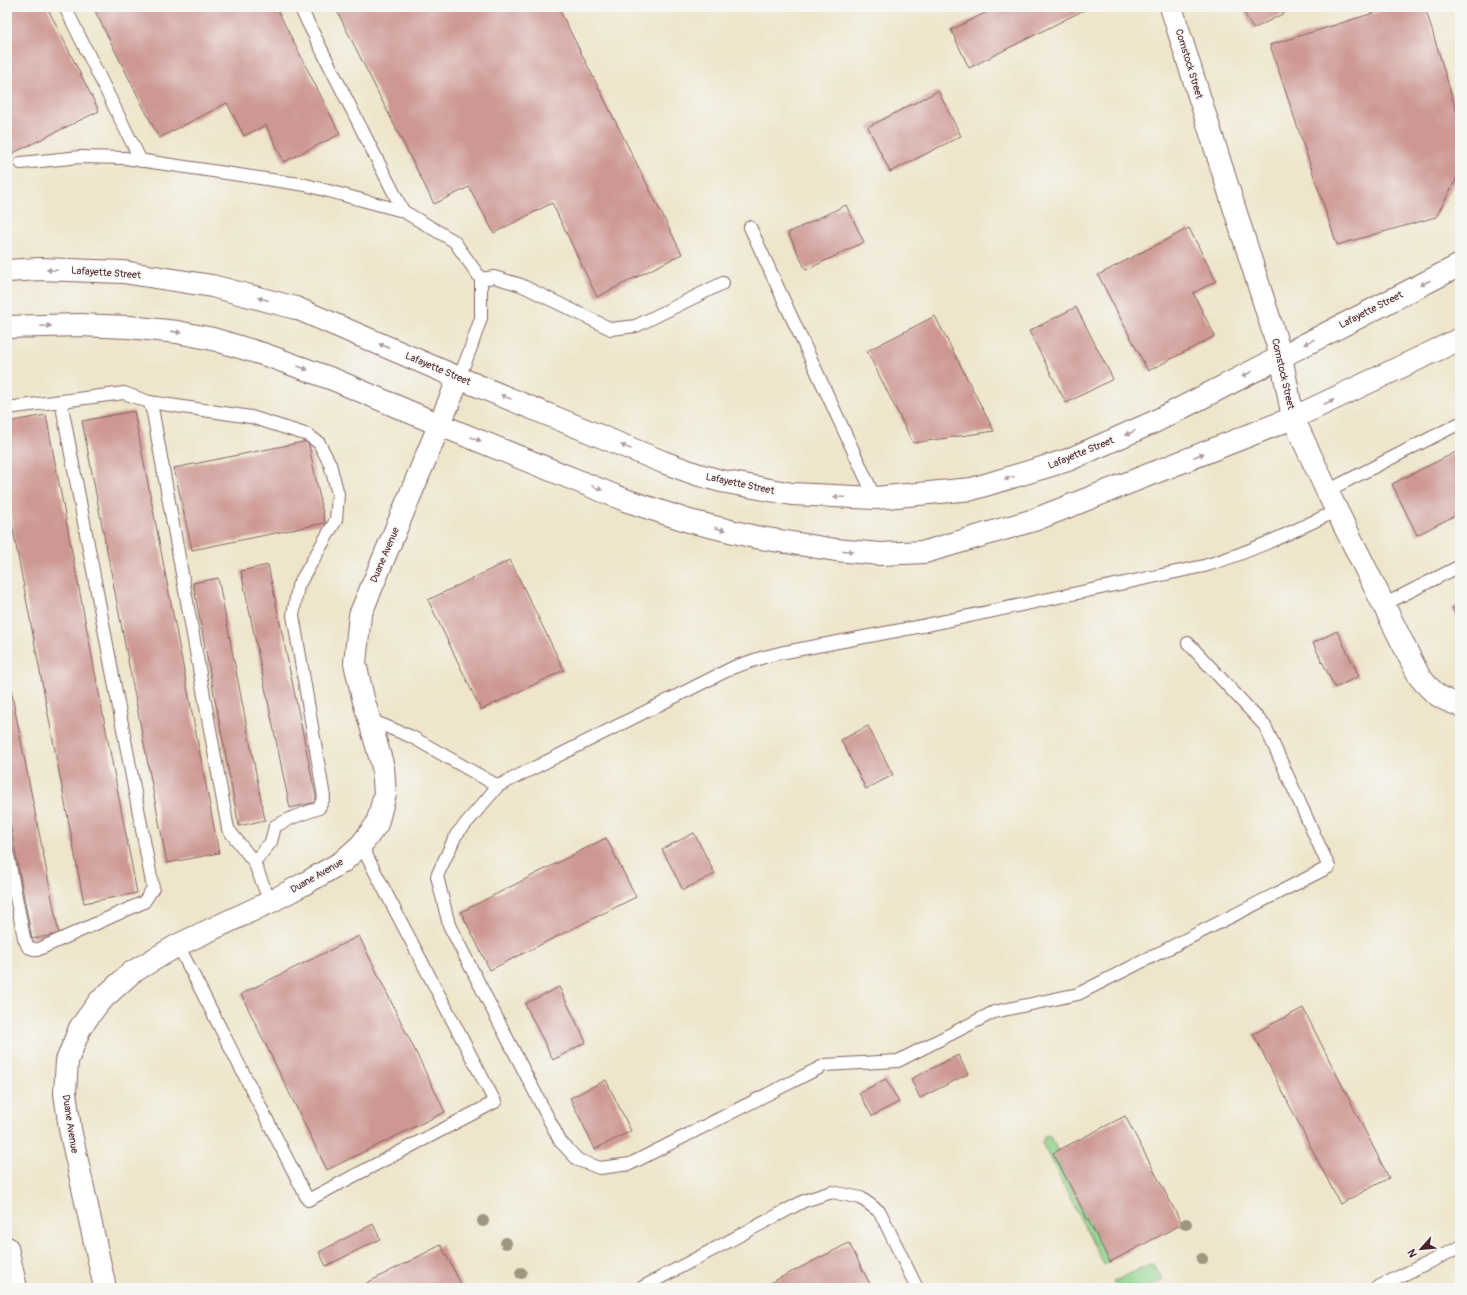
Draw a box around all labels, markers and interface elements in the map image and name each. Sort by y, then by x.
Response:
street label: Comstock Street [1173,28,1206,101]
street label: Lafayette Street [71,265,142,281]
one-way arrow [45,267,58,273]
one-way arrow [1419,280,1431,286]
street label: Lafayette Street [1337,288,1406,331]
one-way arrow [257,296,269,302]
one-way arrow [40,323,53,329]
one-way arrow [170,329,182,335]
street label: Comstock Street [1269,337,1297,412]
one-way arrow [1304,339,1315,345]
one-way arrow [379,343,390,349]
street label: Lafayette Street [403,350,473,389]
one-way arrow [297,365,309,371]
one-way arrow [1241,371,1252,377]
one-way arrow [500,394,512,400]
one-way arrow [1323,399,1334,405]
one-way arrow [1125,430,1136,436]
street label: Lafayette Street [1046,434,1117,472]
one-way arrow [470,436,482,443]
one-way arrow [621,444,632,450]
one-way arrow [1194,452,1206,458]
street label: Lafayette Street [705,471,776,497]
one-way arrow [1003,475,1015,481]
one-way arrow [591,485,602,491]
one-way arrow [833,493,845,500]
street label: Duane Avenue [368,525,402,584]
one-way arrow [714,526,726,532]
one-way arrow [842,548,854,555]
street label: Duane Avenue [288,856,346,896]
street label: Duane Avenue [59,1094,81,1154]
north arrow [1401,1229,1441,1269]
text: N [1405,1247,1420,1260]

